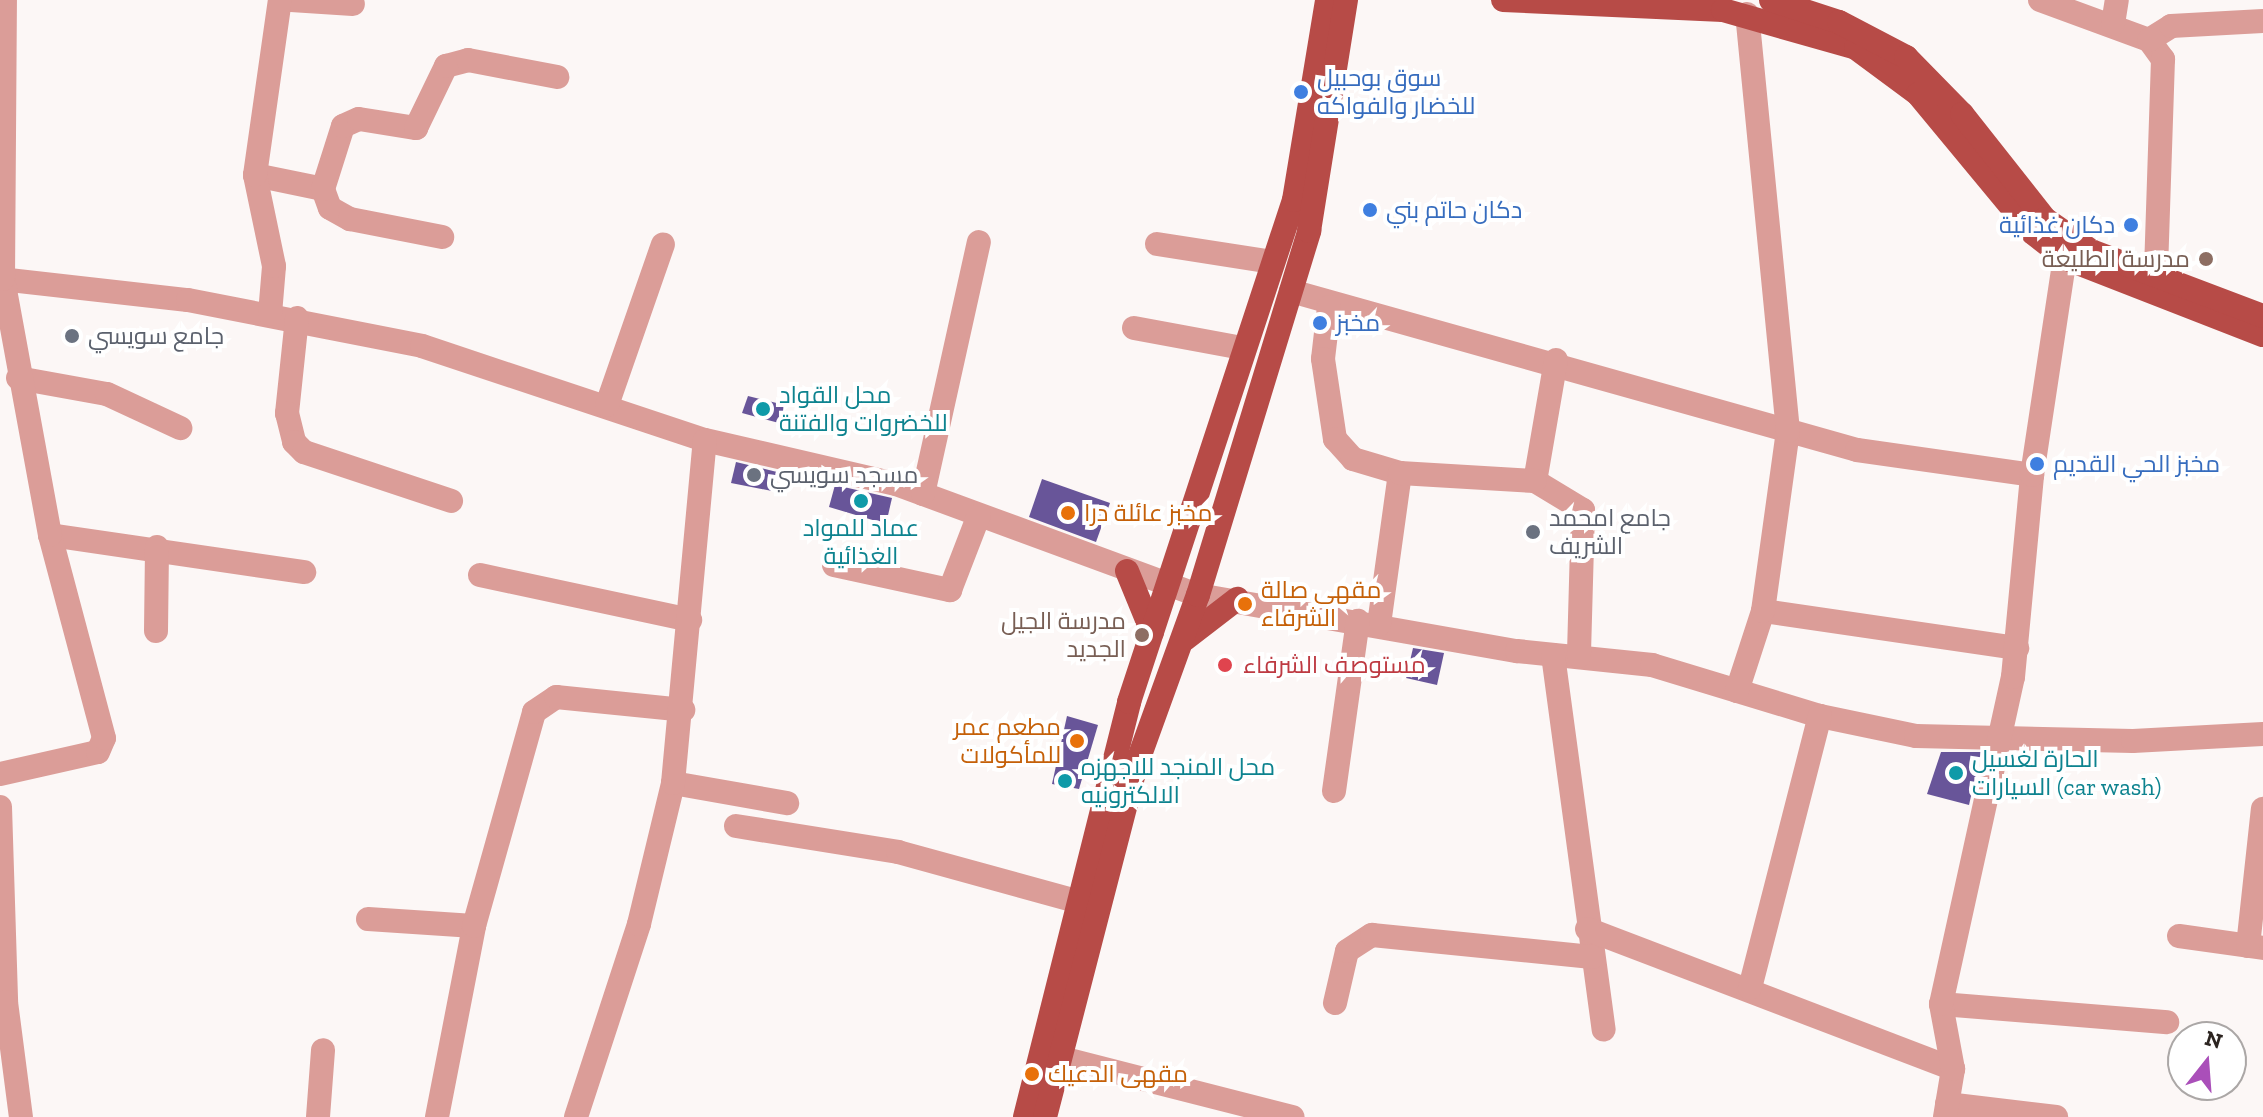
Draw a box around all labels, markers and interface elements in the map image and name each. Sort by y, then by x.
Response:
place label: سوق بوحبيل للخضار والفواكه [1317,64,1475,120]
marker: سوق بوحبيل للخضار والفواكه [1292,83,1310,101]
place label: دكان حاتم بني [1386,196,1522,224]
marker: دكان حاتم بني [1361,201,1379,219]
place label: دكان غذائية [1999,211,2115,239]
marker: دكان غذائية [2122,216,2140,234]
place label: مدرسة الطليعة [2042,245,2190,273]
marker: مدرسة الطليعة [2197,250,2215,268]
place label: مخبز [1336,309,1380,337]
marker: مخبز [1311,314,1329,332]
place label: جامع سويسي [88,322,224,350]
marker: جامع سويسي [63,327,81,345]
place label: محل القواد للخضروات والفتنة [779,381,948,437]
marker: محل القواد للخضروات والفتنة [754,400,772,418]
place label: مخبز الحي القديم [2053,450,2220,478]
marker: مخبز الحي القديم [2028,455,2046,473]
place label: مسجد سويسي [770,461,918,489]
marker: مسجد سويسي [745,466,763,484]
marker: عماد للمواد الغذائية [852,492,870,510]
place label: مخبز عائلة درا [1084,499,1212,527]
marker: مخبز عائلة درا [1059,504,1077,522]
place label: جامع امحمد الشريف [1549,504,1671,560]
place label: عماد للمواد الغذائية [803,514,919,570]
marker: جامع امحمد الشريف [1524,523,1542,541]
place label: مقهى صالة الشرفاء [1261,576,1381,632]
marker: مقهى صالة الشرفاء [1236,595,1254,613]
place label: مدرسة الجيل الجديد [1001,607,1126,663]
marker: مدرسة الجيل الجديد [1133,626,1151,644]
place label: مستوصف الشرفاء [1243,651,1426,679]
marker: مستوصف الشرفاء [1214,654,1236,676]
place label: مطعم عمر للمأكولات [953,713,1061,769]
marker: مطعم عمر للمأكولات [1068,732,1086,750]
place label: الحارة لغسيل السيارات (car wash) [1972,745,2160,801]
place label: محل المنجد للاجهزه الالكترونيه [1081,753,1275,809]
marker: الحارة لغسيل السيارات (car wash) [1947,764,1965,782]
marker: محل المنجد للاجهزه الالكترونيه [1056,772,1074,790]
north arrow [2167,1021,2247,1101]
text: N [2202,1024,2226,1055]
place label: مقهى الدعيك [1048,1060,1188,1088]
marker: مقهى الدعيك [1023,1065,1041,1083]

